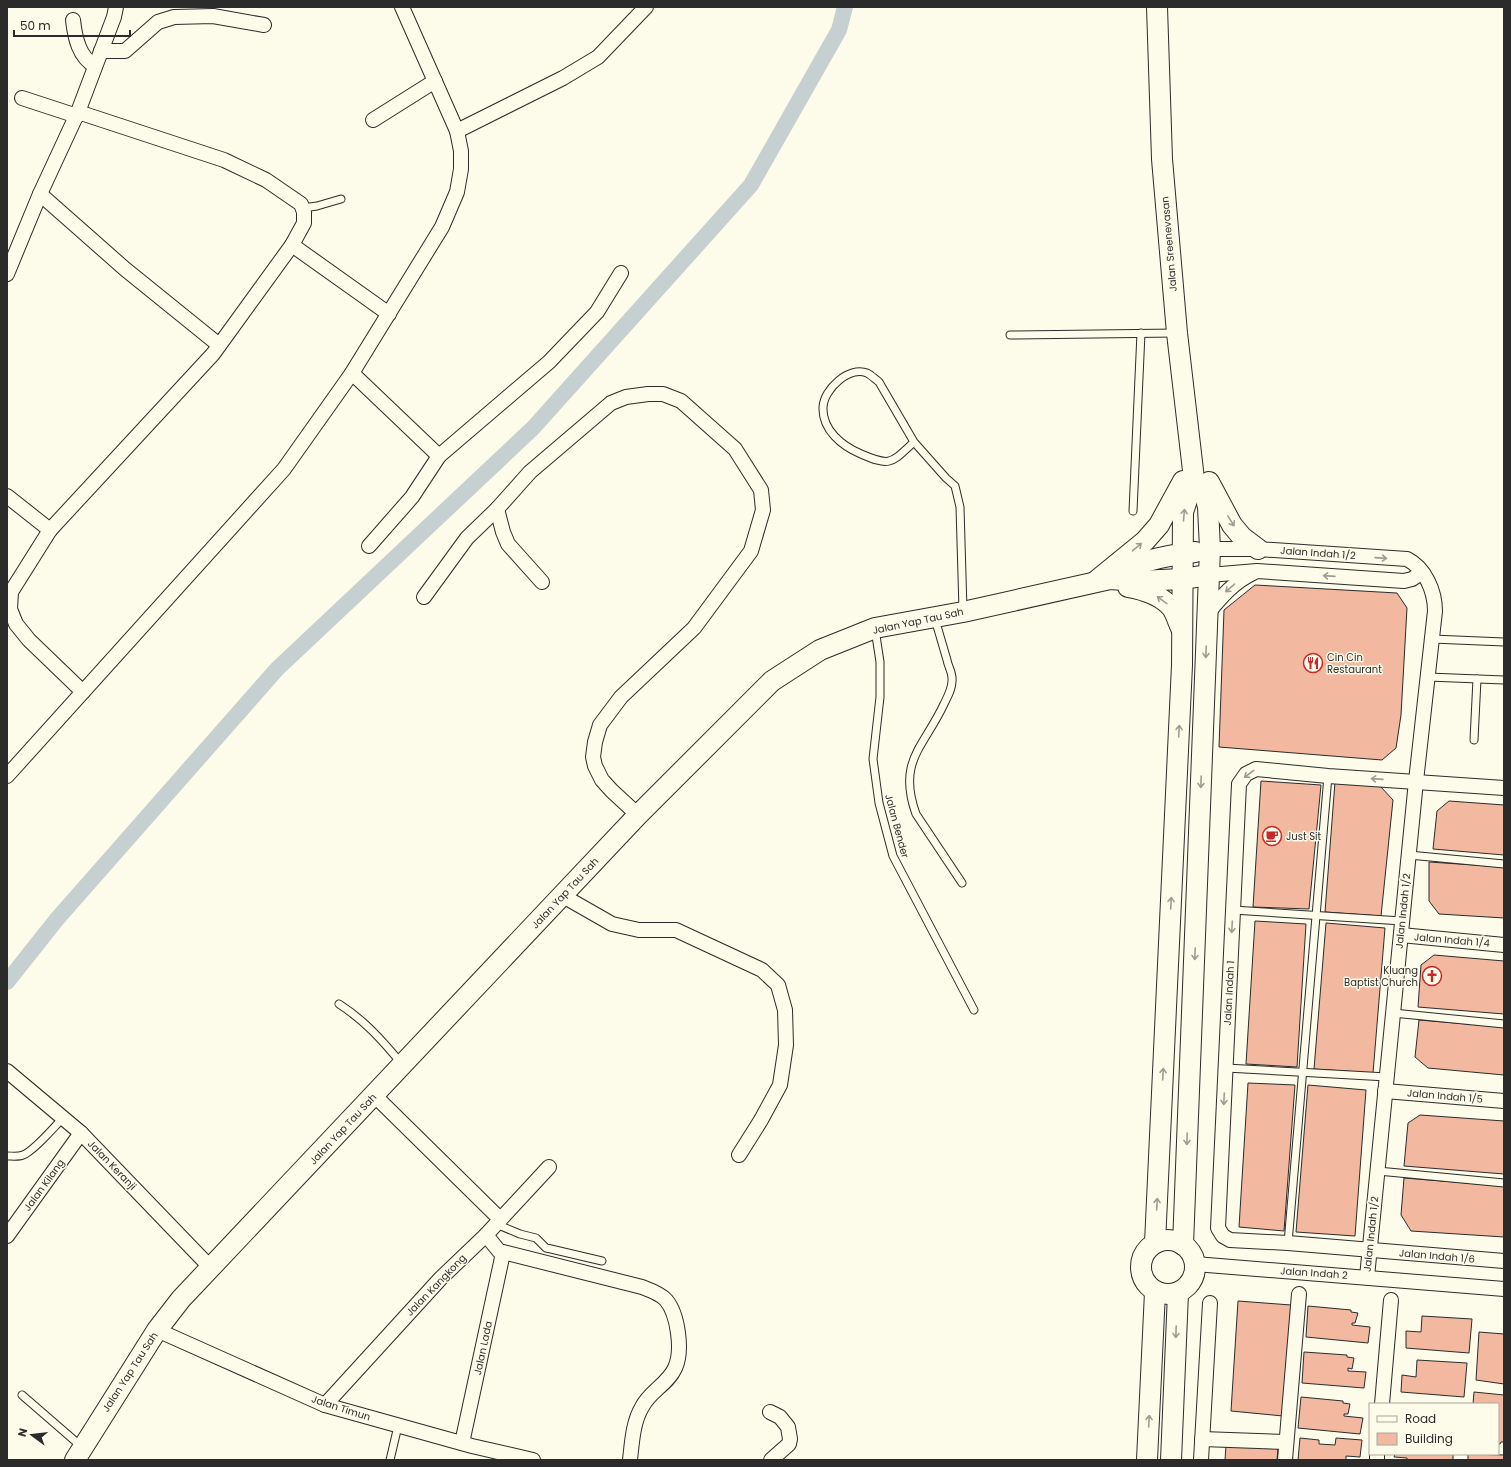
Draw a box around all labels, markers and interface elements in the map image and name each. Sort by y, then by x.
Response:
scale bar [14,12,130,38]
text: 50 m [20,17,51,34]
street label: Jalan Sreenevasan [1157,196,1181,292]
one-way arrow [1180,509,1187,522]
one-way arrow [1226,516,1235,527]
one-way arrow [1132,543,1142,552]
street label: Jalan Indah 1/2 [1280,543,1356,563]
one-way arrow [1374,554,1387,561]
one-way arrow [1323,573,1336,580]
one-way arrow [1224,584,1235,593]
one-way arrow [1157,596,1168,604]
street label: Jalan Yap Tau Sah [871,604,965,638]
one-way arrow [1203,645,1210,658]
place label: Cin Cin Restaurant [1327,650,1382,677]
restaurant icon: Cin Cin Restaurant [1302,652,1324,674]
one-way arrow [1175,725,1182,738]
one-way arrow [1244,769,1255,778]
one-way arrow [1198,775,1205,788]
one-way arrow [1371,775,1384,782]
street label: Jalan Bender [881,792,913,860]
cafe icon: Just Sit [1261,825,1283,847]
place label: Just Sit [1286,829,1322,844]
street label: Jalan Yap Tau Sah [528,854,602,932]
street label: Jalan Indah 1/2 [1392,872,1414,949]
one-way arrow [1167,897,1174,910]
one-way arrow [1228,920,1236,933]
street label: Jalan Indah 1/4 [1413,929,1491,951]
one-way arrow [1191,947,1198,960]
street label: Jalan Indah 1 [1220,960,1238,1026]
place label: Kluang Baptist Church [1344,963,1418,990]
church icon: Kluang Baptist Church [1421,965,1443,987]
one-way arrow [1159,1068,1166,1081]
street label: Jalan Indah 1/5 [1406,1085,1484,1107]
street label: Jalan Yap Tau Sah [306,1090,380,1168]
one-way arrow [1221,1092,1228,1105]
one-way arrow [1184,1132,1191,1145]
street label: Jalan Keranji [84,1137,140,1193]
street label: Jalan Kilang [20,1156,68,1214]
street label: Jalan Indah 1/2 [1360,1195,1382,1272]
one-way arrow [1153,1198,1160,1211]
street label: Jalan Indah 1/6 [1398,1245,1476,1267]
street label: Jalan Kangkong [402,1251,470,1319]
street label: Jalan Indah 2 [1280,1263,1348,1283]
street label: Jalan Lada [470,1320,496,1376]
one-way arrow [1172,1325,1180,1338]
street label: Jalan Yap Tau Sah [98,1329,162,1415]
street label: Jalan Timun [310,1391,372,1425]
legend [1369,1403,1499,1455]
text: Road [1405,1410,1436,1427]
north arrow [12,1415,52,1455]
one-way arrow [1145,1415,1153,1428]
text: N [14,1426,31,1438]
text: Building [1405,1430,1453,1447]

